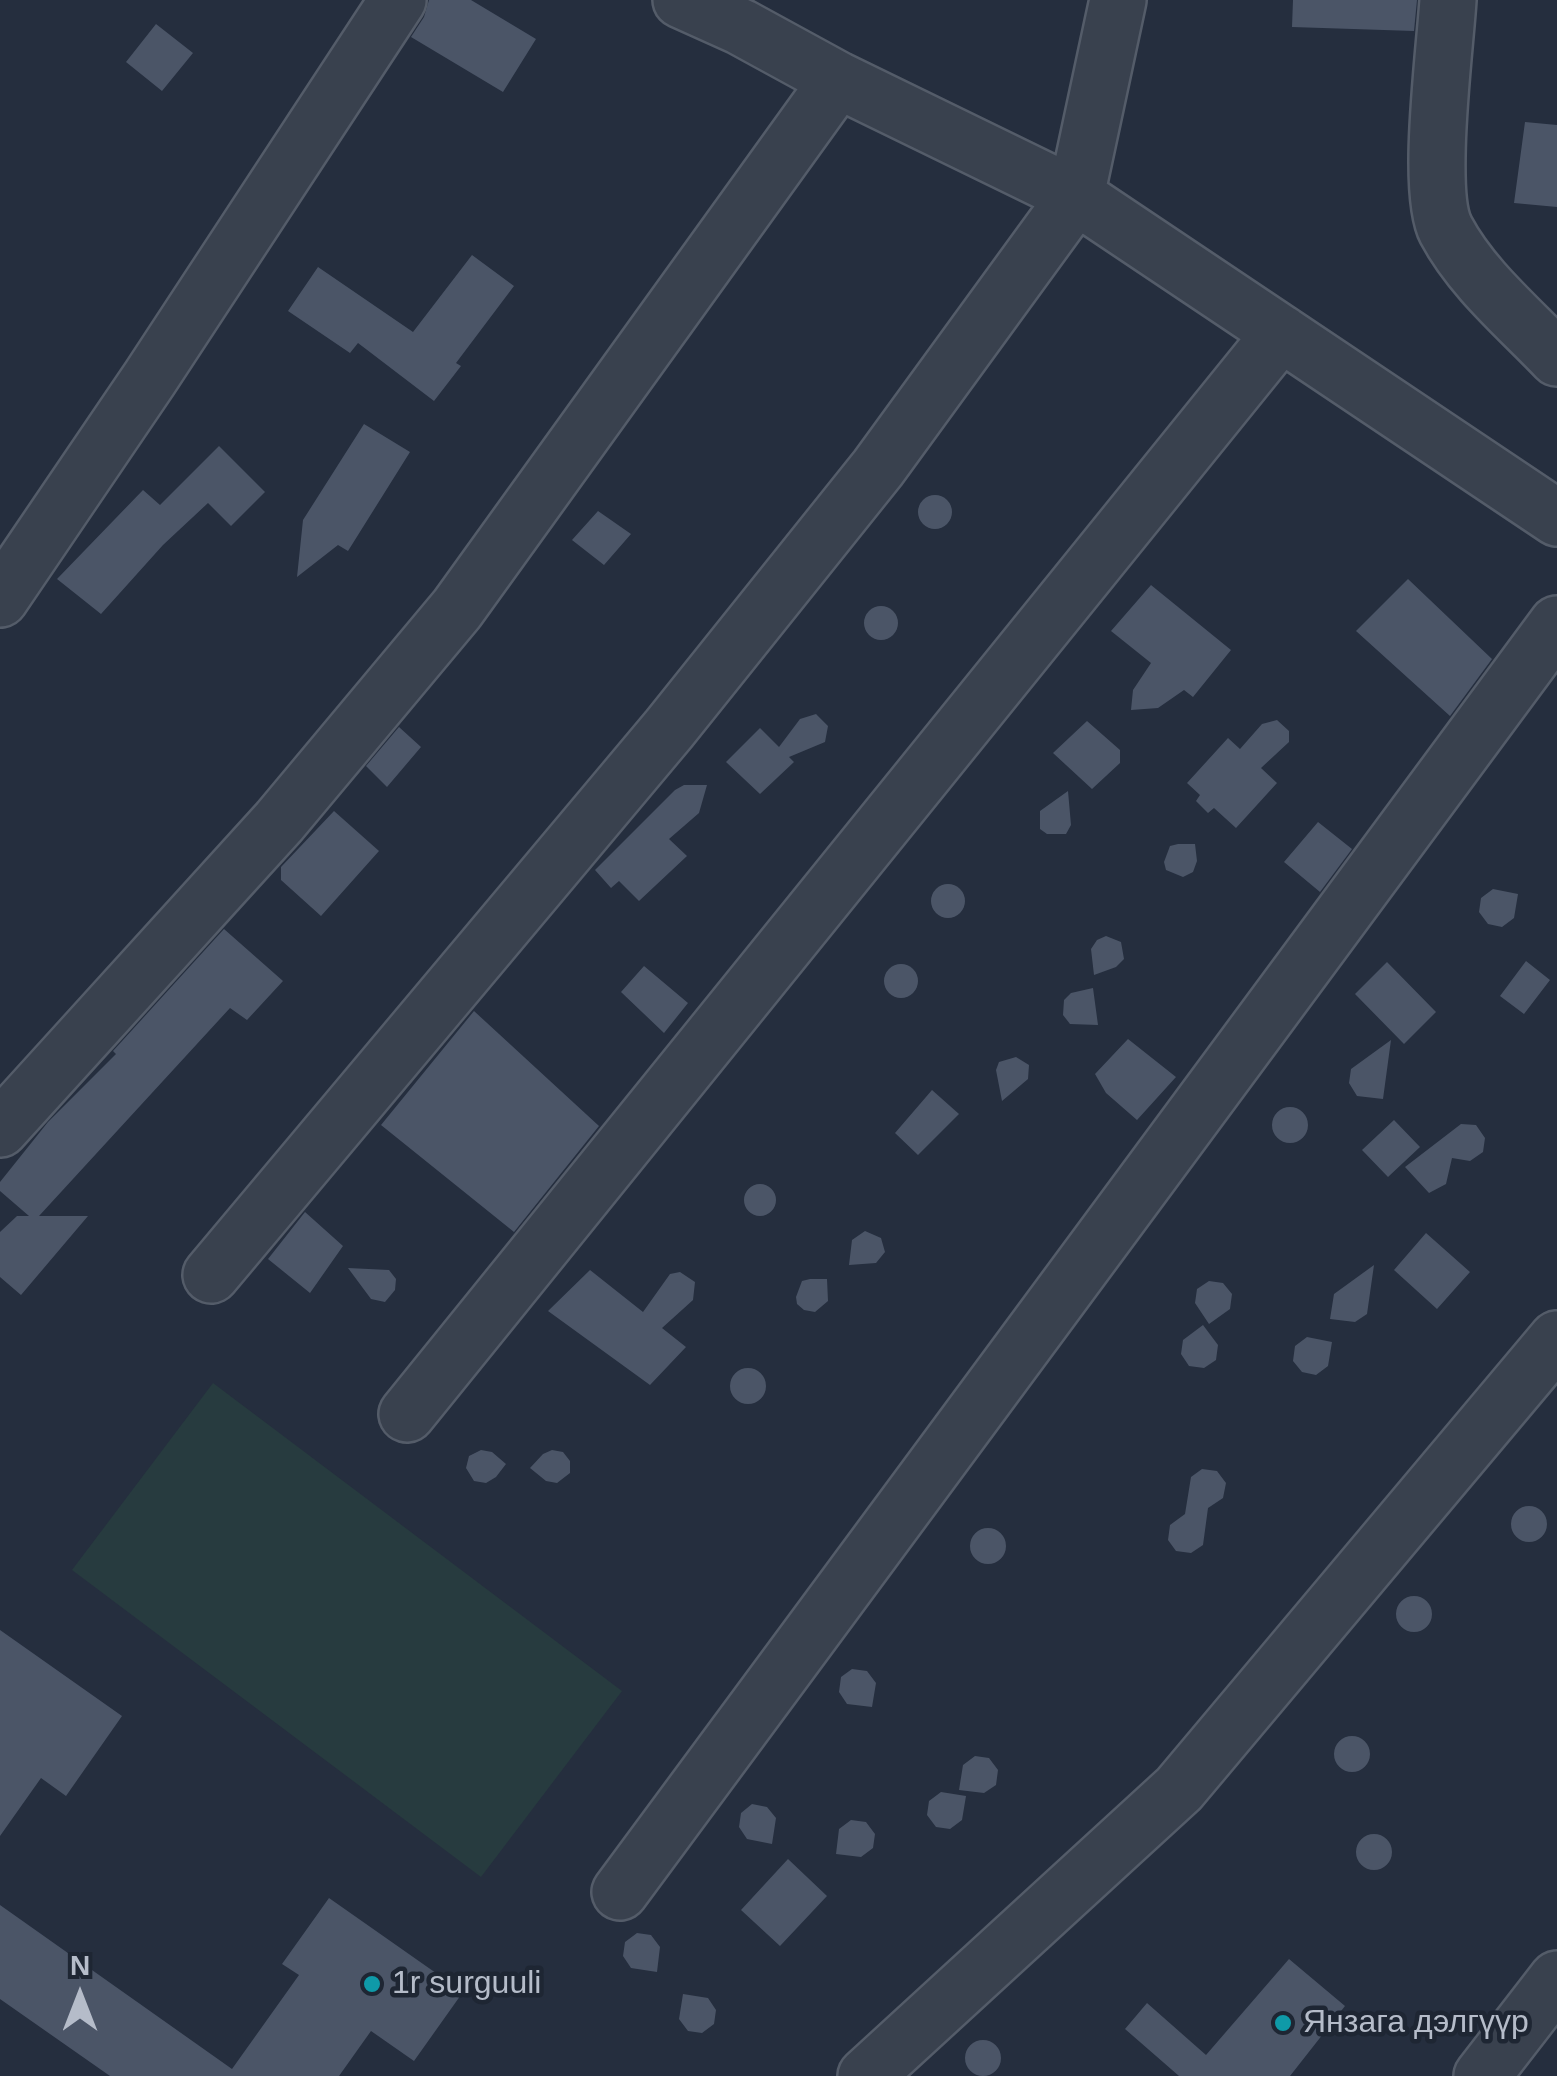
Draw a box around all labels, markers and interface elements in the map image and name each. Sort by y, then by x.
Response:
north arrow [30,1946,130,2046]
text: N [70,1950,90,1981]
place label: 1r surguuli [392,1965,541,2003]
marker: 1r surguuli [361,1973,383,1995]
place label: Янзага дэлгүүр [1303,2004,1529,2042]
marker: Янзага дэлгүүр [1272,2012,1294,2034]

